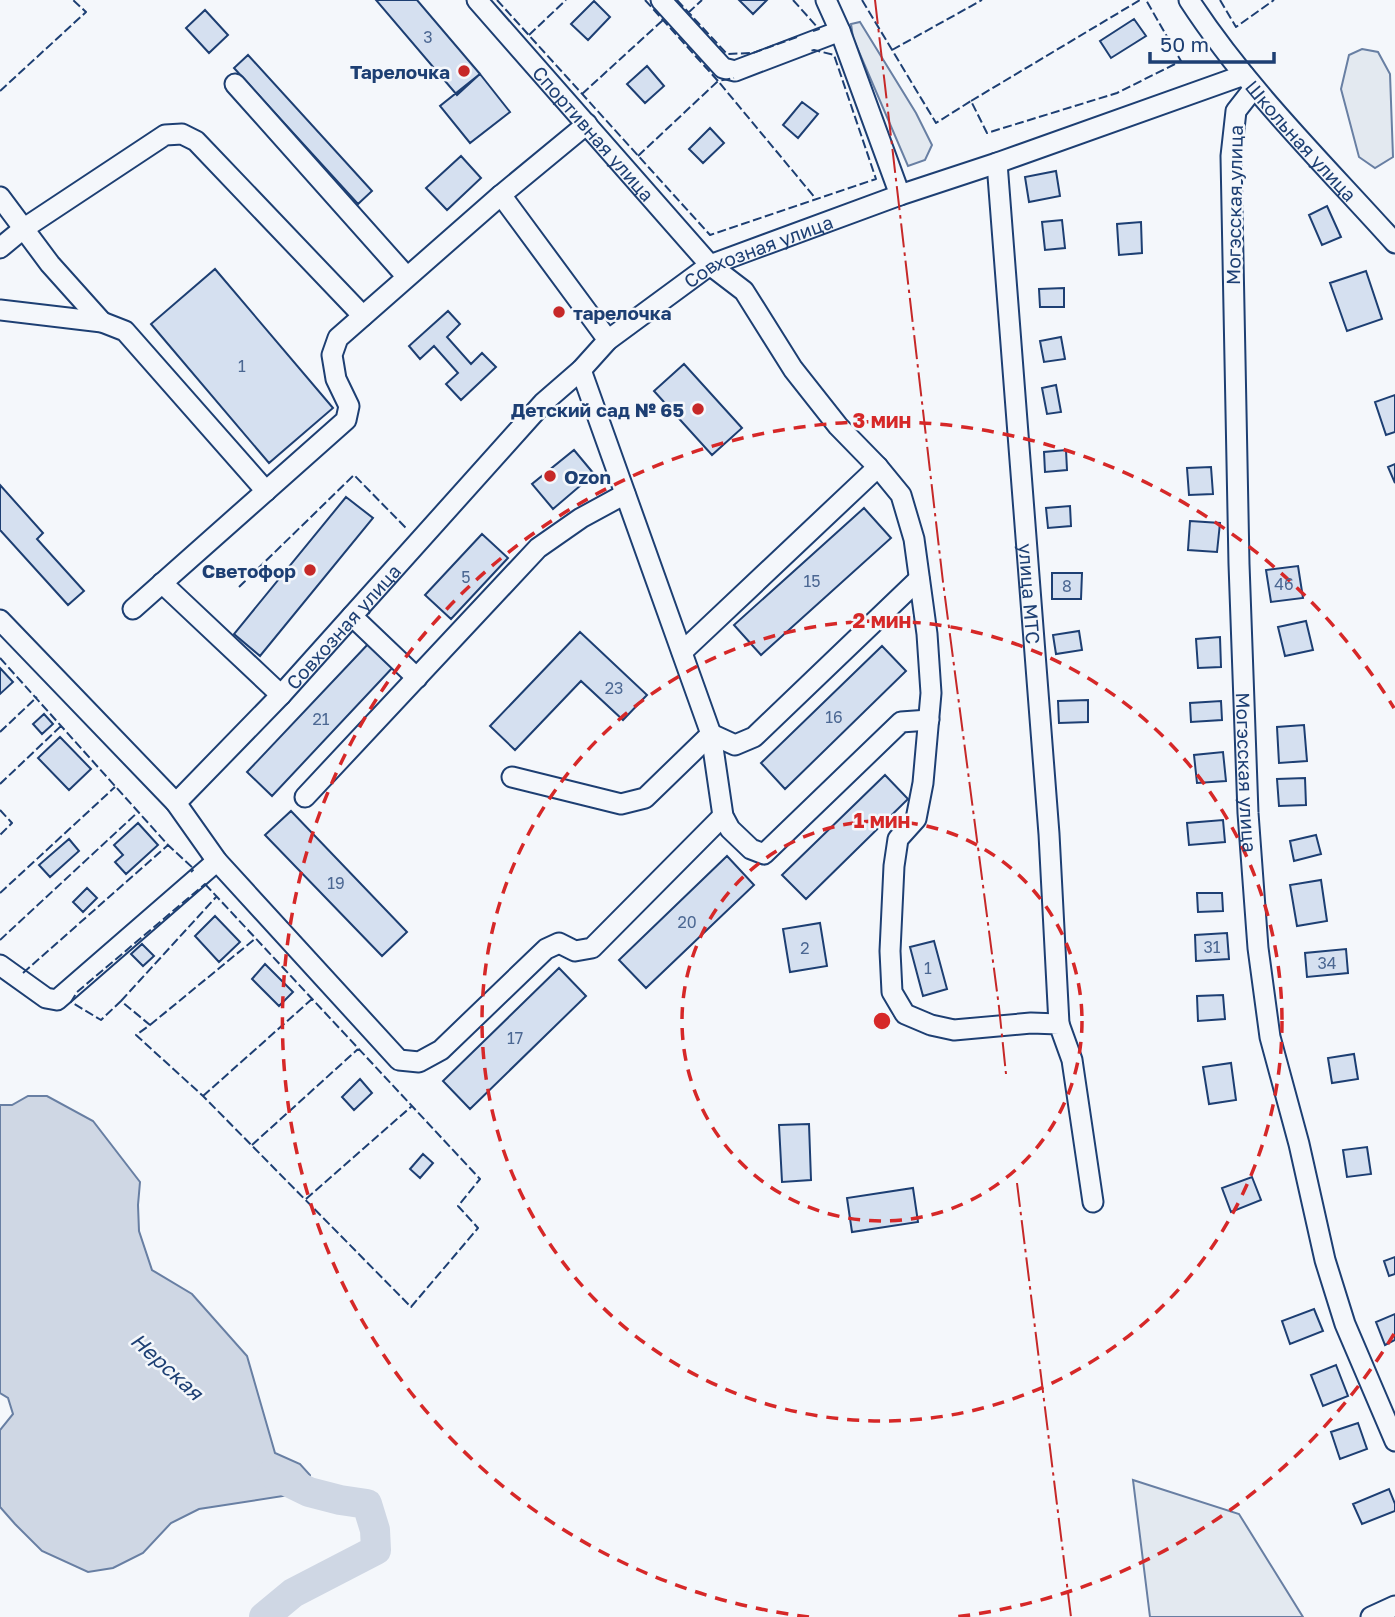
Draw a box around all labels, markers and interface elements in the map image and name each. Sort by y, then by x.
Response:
scale bar [1150,21,1274,65]
house number: 3 [423,27,433,47]
text: 50 m [1160,31,1209,57]
place label: Тарелочка [350,60,450,83]
street label: Спортивная улица [528,61,659,205]
marker: Тарелочка [456,63,472,79]
street label: Школьная улица [1241,75,1362,206]
street label: Могэсская улица [1221,125,1247,285]
street label: Совхозная улица [679,209,836,292]
place label: тарелочка [573,301,672,324]
marker: тарелочка [551,304,567,320]
house number: 1 [238,356,246,376]
place label: Детский сад № 65 [511,398,684,421]
marker: Детский сад № 65 [690,401,706,417]
text: 3 мин [853,407,911,433]
place label: Ozon [564,465,611,488]
marker: Ozon [542,468,558,484]
street label: улица МТС [1015,542,1046,645]
place label: Светофор [202,559,296,582]
street label: Совхозная улица [281,559,405,693]
marker: Светофор [302,562,318,578]
house number: 5 [461,567,471,587]
house number: 15 [803,571,821,591]
house number: 46 [1274,574,1294,594]
house number: 8 [1062,576,1072,596]
text: 2 мин [853,607,911,633]
house number: 23 [605,678,623,698]
street label: Могэсская улица [1232,692,1262,853]
house number: 16 [825,707,843,727]
house number: 21 [312,709,330,729]
text: 1 мин [854,807,910,833]
house number: 19 [327,873,345,893]
house number: 20 [677,912,697,932]
house number: 31 [1203,937,1221,957]
house number: 2 [800,938,810,958]
house number: 34 [1317,953,1337,973]
house number: 1 [924,958,932,978]
centre of rings [870,1009,894,1033]
house number: 17 [507,1028,523,1048]
water label: Нерская [126,1327,210,1407]

